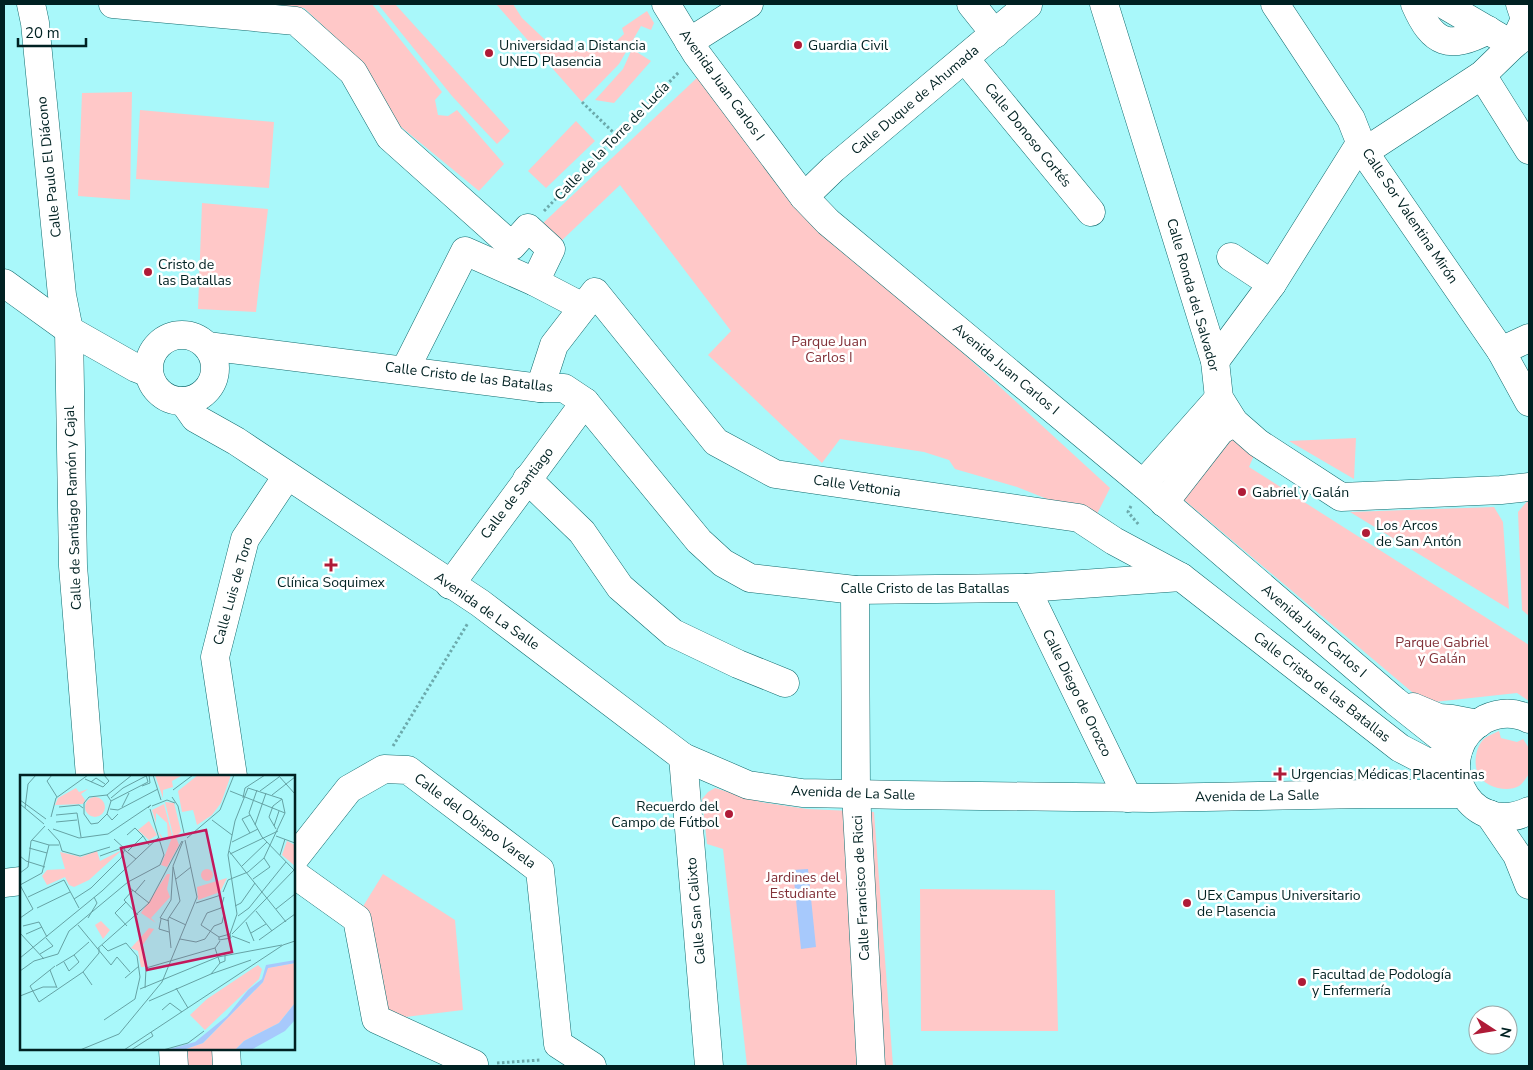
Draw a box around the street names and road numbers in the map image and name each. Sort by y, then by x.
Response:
street label: Avenida Juan Carlos I [675,25,769,145]
street label: Calle Duque de Ahumada [847,41,983,159]
street label: Calle de la Torre de Lucía [550,78,674,204]
street label: Calle Donoso Cortés [980,79,1076,191]
street label: Calle Paulo El Diácono [32,95,66,239]
street label: Calle Sor Valentina Mirón [1357,145,1463,287]
street label: Calle Ronda del Salvador [1162,216,1224,374]
street label: Avenida Juan Carlos I [949,319,1063,419]
street label: Calle Cristo de las Batallas [384,357,554,397]
street label: Calle de Santiago Ramón y Cajal [60,405,86,611]
street label: Calle de Santiago [476,443,558,543]
street label: Calle Vettonia [812,470,902,502]
street label: Calle Luis de Toro [208,534,258,647]
street label: Avenida de La Salle [431,568,543,654]
street label: Calle Cristo de las Batallas [840,579,1010,598]
street label: Avenida Juan Carlos I [1257,580,1371,682]
street label: Calle Diego de Orozco [1038,626,1116,760]
street label: Calle Cristo de las Batallas [1249,627,1395,747]
street label: Calle del Obispo Varela [410,769,540,873]
street label: Avenida de La Salle [791,781,915,805]
street label: Avenida de La Salle [1195,785,1319,807]
street label: Calle Francisco de Ricci [848,815,874,961]
street label: Calle San Calixto [682,856,710,965]

